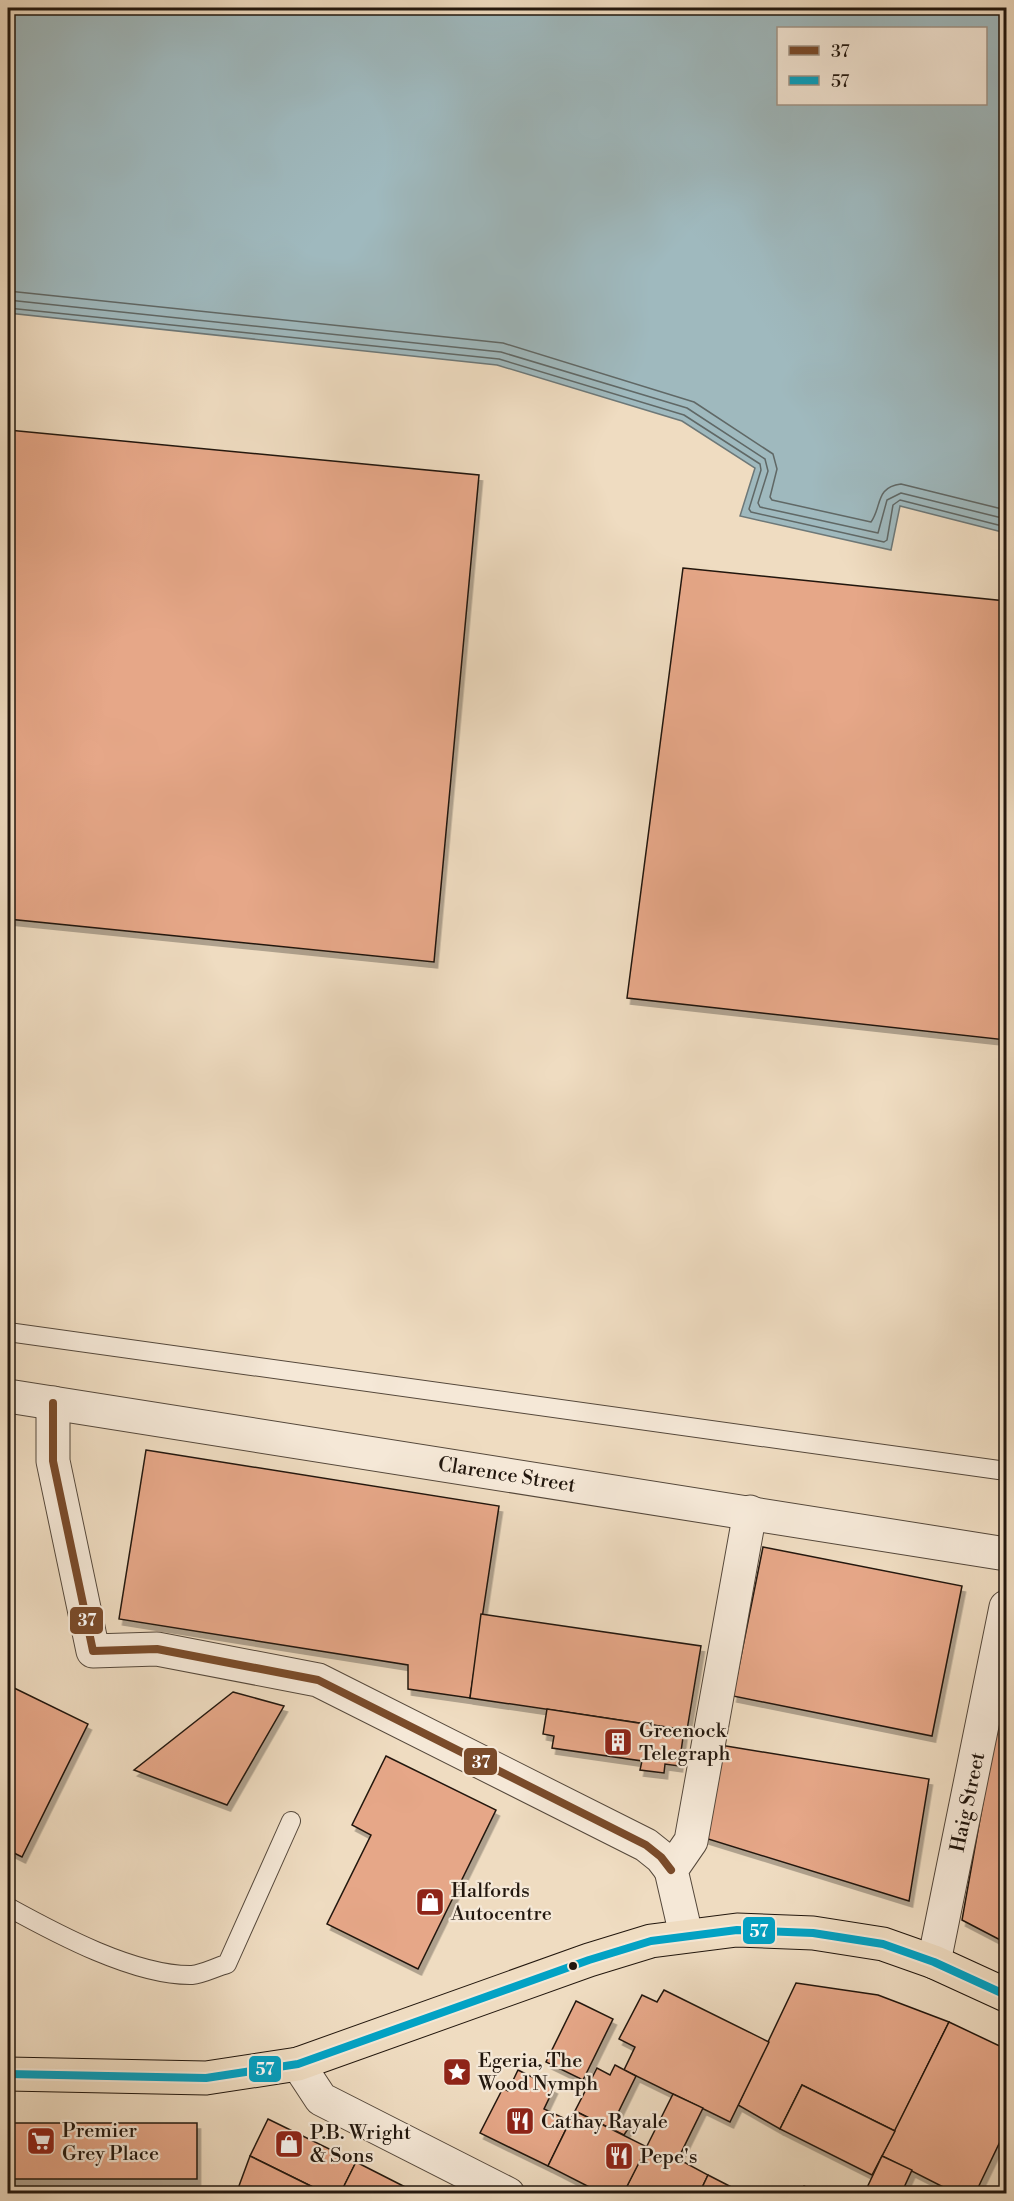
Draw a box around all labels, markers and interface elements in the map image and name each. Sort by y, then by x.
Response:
legend [777,27,987,105]
text: 37 [831,40,850,63]
text: 57 [831,70,849,93]
street label: Clarence Street [436,1452,577,1499]
line badge: 37 [69,1606,104,1635]
text: 37 [78,1611,97,1631]
place label: Greenock Telegraph [639,1719,730,1767]
building icon: Greenock Telegraph [602,1726,634,1758]
line badge: 37 [463,1747,498,1776]
street label: Haig Street [946,1750,991,1855]
text: 37 [472,1753,491,1773]
place label: Halfords Autocentre [450,1879,552,1927]
shop icon: Halfords Autocentre [414,1886,446,1918]
line badge: 57 [742,1916,776,1945]
text: 57 [750,1922,769,1942]
unlabelled marker [567,1960,579,1972]
place label: Egeria, The Wood Nymph [477,2049,598,2097]
line badge: 57 [248,2055,282,2083]
place icon: Egeria, The Wood Nymph [441,2056,473,2088]
text: 57 [256,2060,275,2080]
restaurant icon: Cathay Rayale [504,2105,536,2137]
place label: Cathay Rayale [541,2110,668,2135]
place label: Premier Grey Place [62,2119,159,2167]
place label: P.B. Wright & Sons [310,2121,411,2169]
supermarket icon: Premier Grey Place [25,2125,57,2157]
shop icon: P.B. Wright & Sons [273,2128,305,2160]
restaurant icon: Pepe's [603,2140,635,2172]
place label: Pepe's [640,2145,697,2170]

